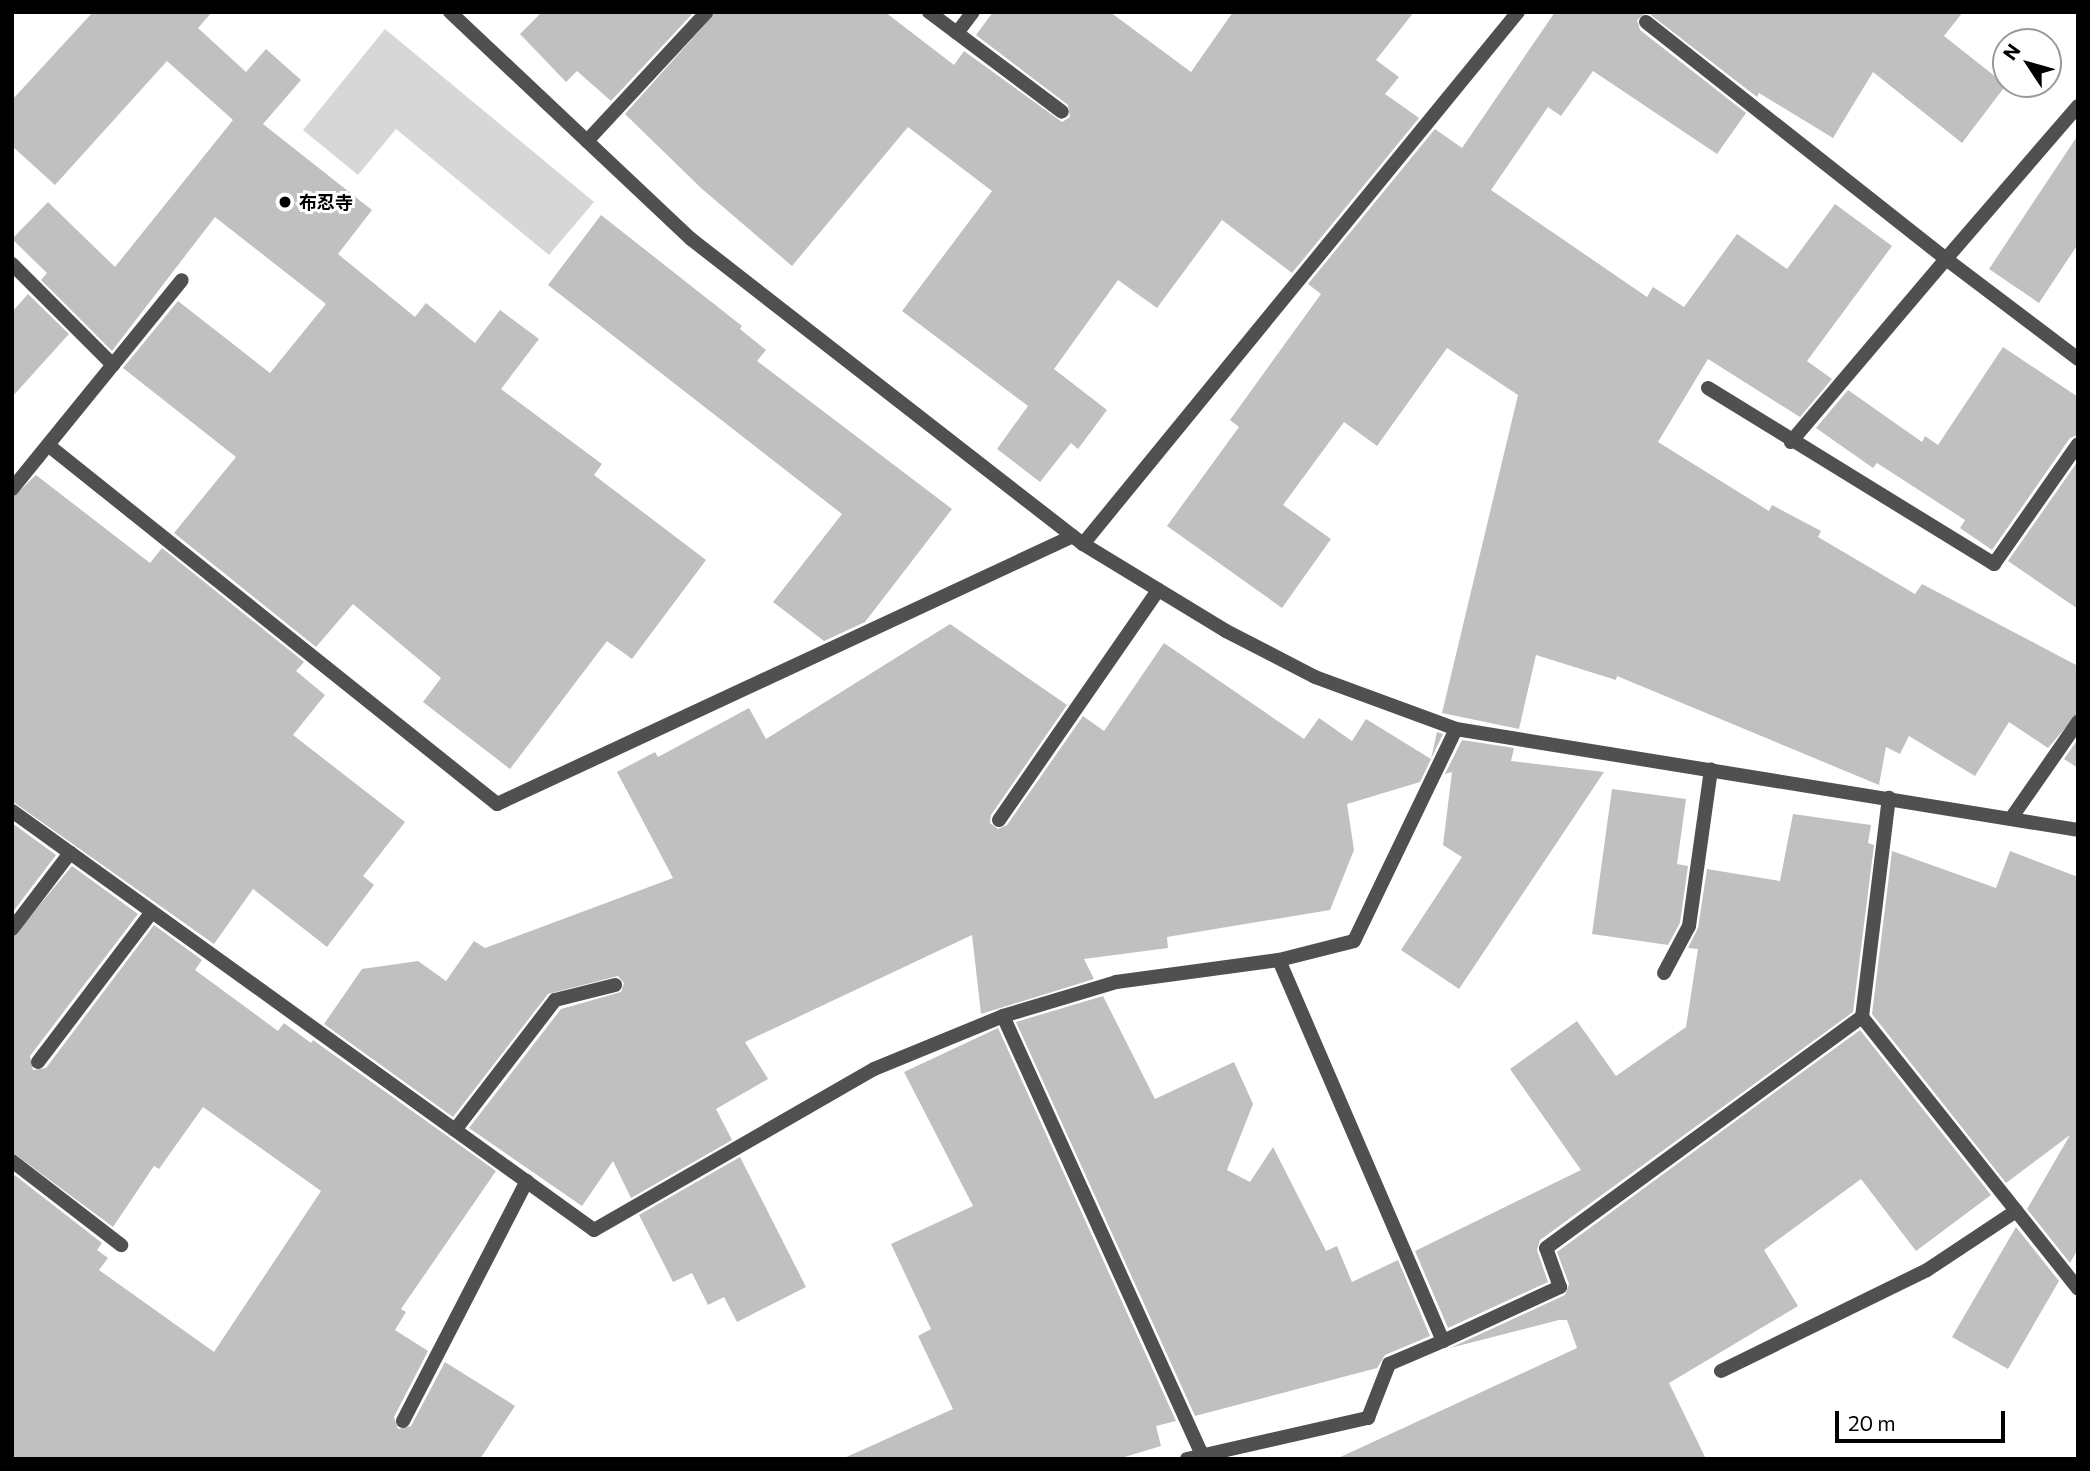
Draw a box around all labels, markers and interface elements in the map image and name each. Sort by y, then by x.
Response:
north arrow [1992,28,2062,98]
text: N [1998,39,2025,64]
place label: 布忍寺 [299,191,353,213]
marker: 布忍寺 [277,194,293,210]
scale bar [1838,1398,2008,1442]
text: 20 m [1848,1410,1896,1435]

